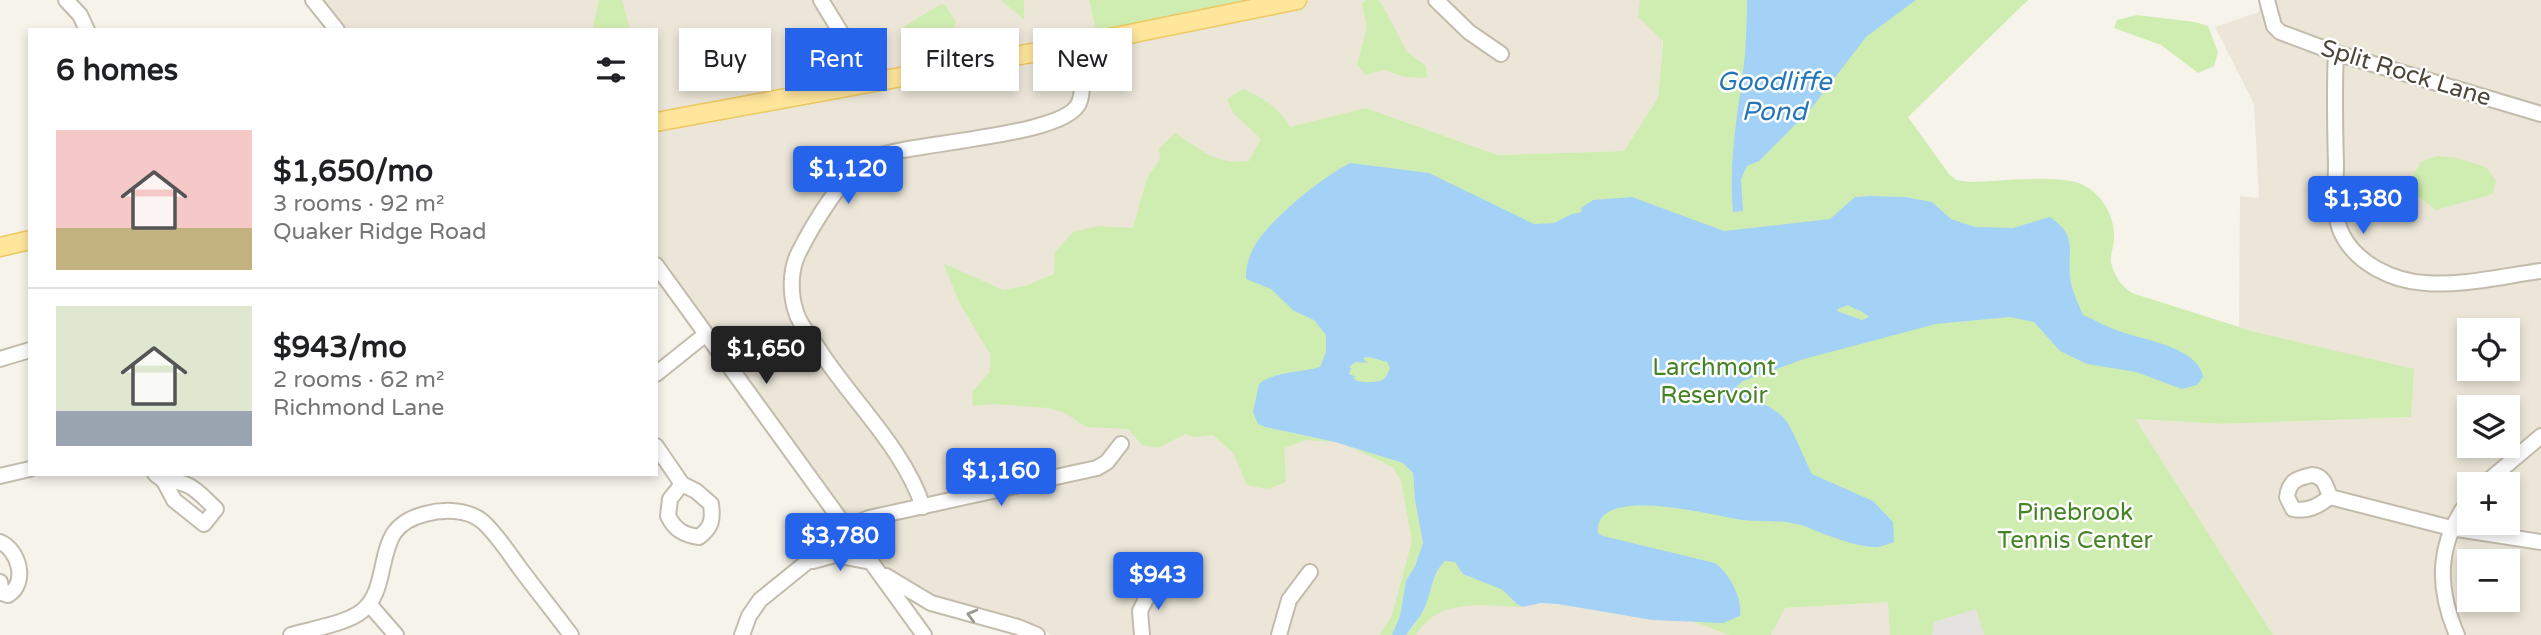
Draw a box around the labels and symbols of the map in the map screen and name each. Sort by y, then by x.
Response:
street label: Split Rock Lane [2317,33,2495,113]
water label: Goodliffe Pond [1717,66,1833,127]
pin: $1,120 [791,146,905,206]
pin: $1,380 [2306,176,2420,236]
pin: $1,650 [709,326,823,386]
park label: Larchmont Reservoir [1652,353,1776,410]
pin: $1,160 [944,448,1058,508]
park label: Pinebrook Tennis Center [1997,498,2154,555]
pin: $3,780 [783,514,897,573]
pin: $943 [1117,552,1199,612]
one-way arrow [966,609,978,623]

